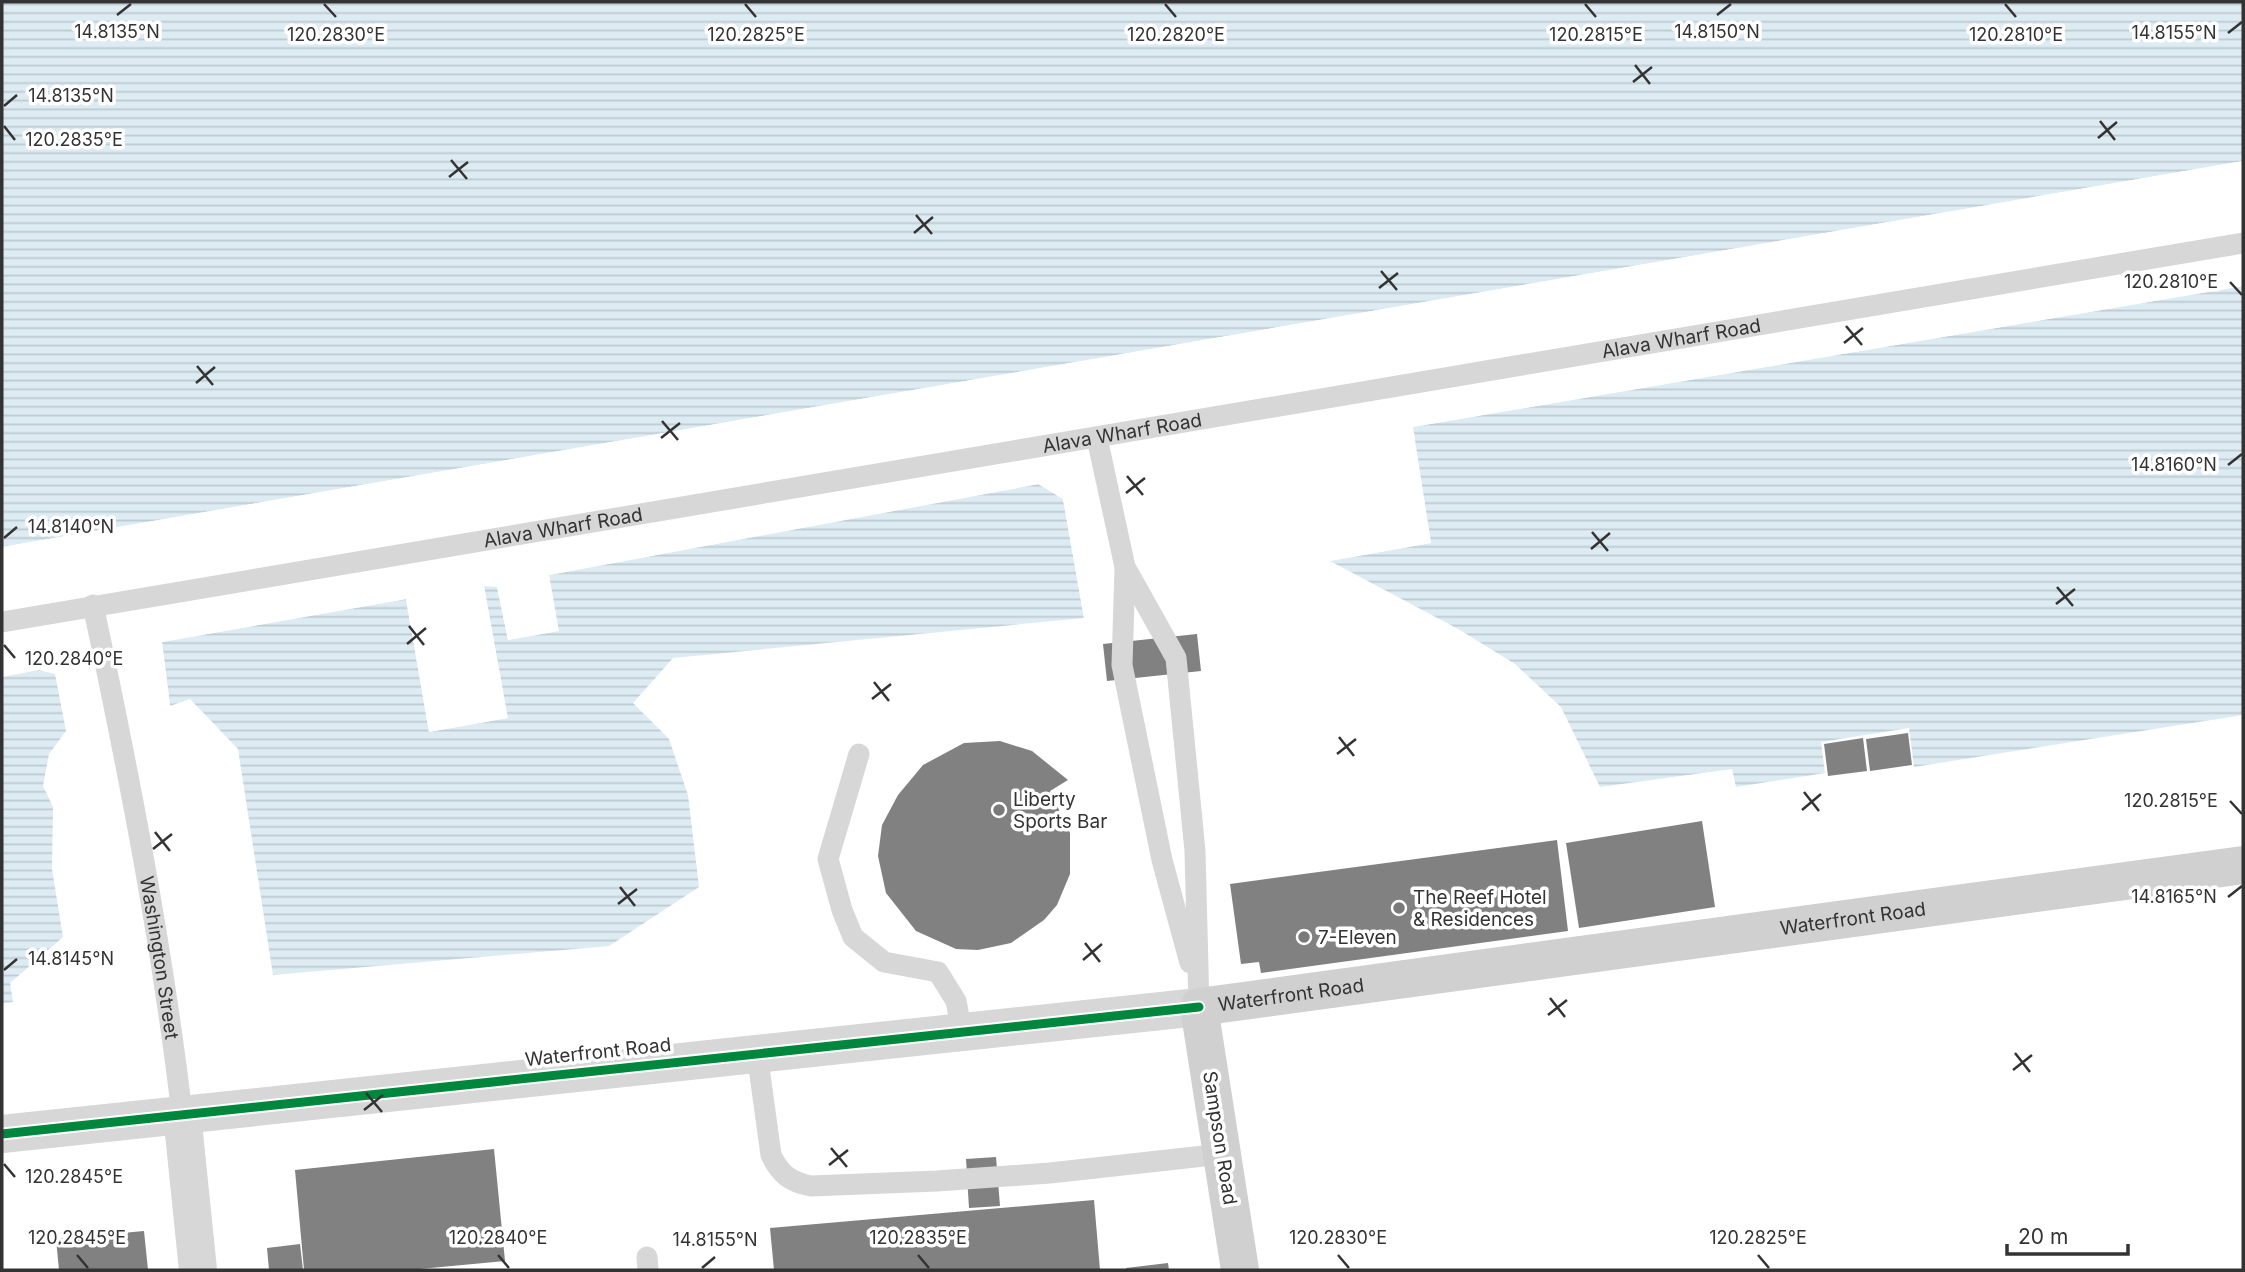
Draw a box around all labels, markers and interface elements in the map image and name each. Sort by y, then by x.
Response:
text: 14.8135°N [74,21,160,42]
text: 14.8150°N [1674,21,1760,42]
text: 14.8155°N [2131,22,2217,43]
text: 120.2830°E [287,24,385,45]
text: 120.2825°E [707,24,805,45]
text: 120.2820°E [1127,24,1225,45]
text: 120.2815°E [1549,24,1643,45]
text: 120.2810°E [1969,24,2063,45]
text: 14.8135°N [28,85,114,106]
text: 120.2835°E [25,129,123,150]
text: 120.2810°E [2124,271,2218,292]
street label: Alava Wharf Road [1600,313,1762,363]
street label: Alava Wharf Road [1041,408,1203,457]
text: 14.8160°N [2131,454,2217,475]
street label: Alava Wharf Road [482,502,644,552]
text: 14.8140°N [28,516,114,537]
text: 120.2840°E [25,648,123,669]
place label: Liberty Sports Bar [1013,788,1107,833]
text: 120.2815°E [2124,790,2218,811]
marker: Liberty Sports Bar [991,802,1007,818]
street label: Washington Street [135,874,184,1041]
place label: The Reef Hotel & Residences [1413,886,1547,931]
text: 14.8165°N [2131,886,2217,907]
street label: Waterfront Road [1778,897,1927,939]
marker: The Reef Hotel & Residences [1391,900,1407,916]
place label: 7-Eleven [1318,926,1397,949]
marker: 7-Eleven [1296,929,1312,945]
text: 14.8145°N [28,948,114,969]
street label: Waterfront Road [1217,973,1365,1016]
street label: Waterfront Road [524,1033,672,1071]
street label: Sampson Road [1198,1070,1242,1206]
text: 120.2845°E [25,1166,123,1187]
scale bar [2007,1212,2128,1256]
text: 20 m [2018,1224,2068,1249]
text: 120.2845°E [28,1227,126,1248]
text: 120.2840°E [449,1227,547,1248]
text: 120.2835°E [869,1227,967,1248]
text: 120.2830°E [1289,1227,1387,1248]
text: 120.2825°E [1709,1227,1807,1248]
text: 14.8155°N [672,1229,758,1250]

